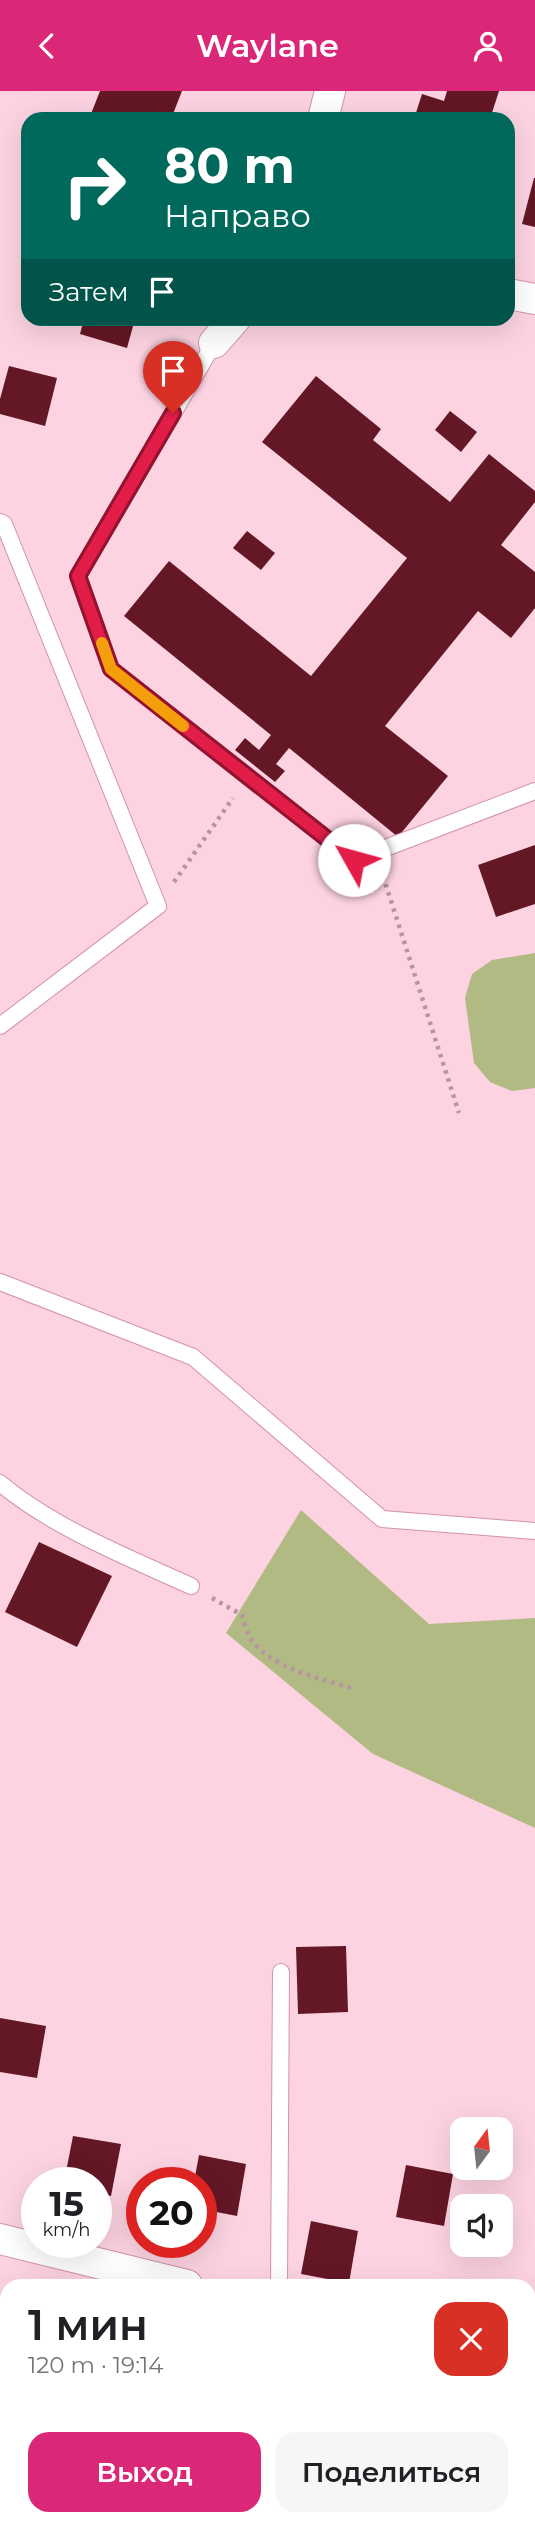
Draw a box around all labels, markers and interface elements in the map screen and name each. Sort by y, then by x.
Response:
text: Waylane [196,26,339,65]
icon: back [28,27,66,65]
icon: person [469,27,507,65]
text: 80 m [164,136,295,195]
icon: right [49,140,140,231]
text: Направо [164,196,311,235]
icon: arrive [143,273,181,311]
text: Затем [49,276,129,308]
pin [143,341,203,413]
icon: arrive [154,352,192,390]
position arrow [317,823,391,897]
north arrow [450,2117,513,2181]
map controls [450,2117,513,2257]
speed limit sign: 20 [126,2167,217,2258]
text: 15 [49,2182,84,2225]
button: sound [450,2194,513,2257]
text: km/h [42,2219,91,2241]
text: 1 мин [28,2299,148,2351]
button: close [434,2302,508,2376]
text: 120 m · 19:14 [28,2351,164,2379]
button: Выход [28,2432,261,2512]
button: Поделиться [275,2432,508,2512]

